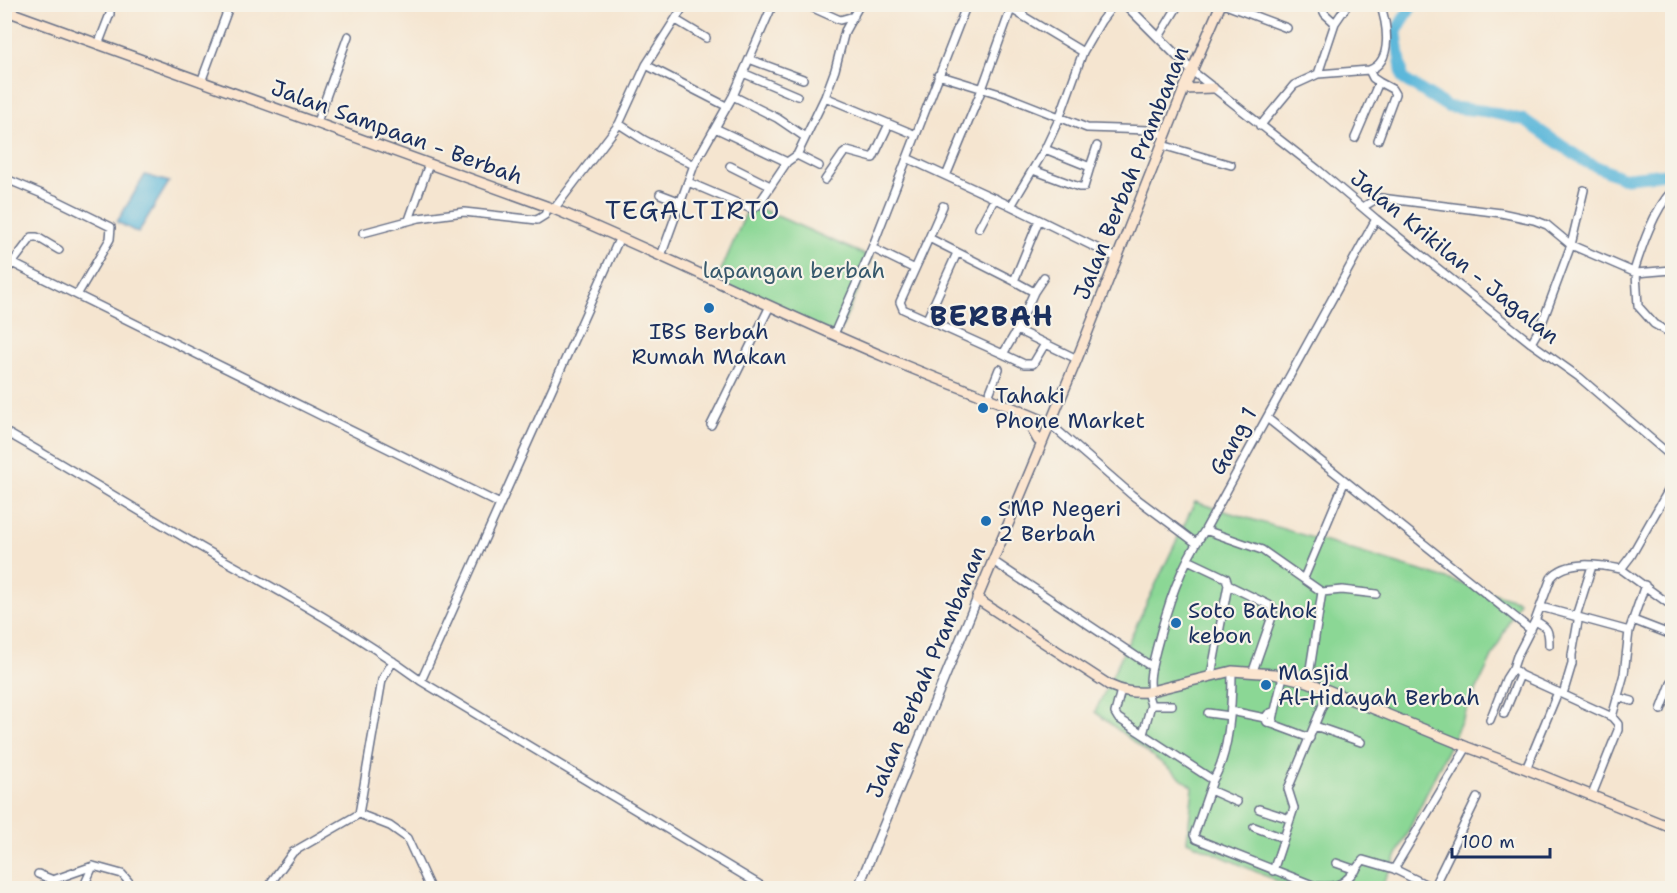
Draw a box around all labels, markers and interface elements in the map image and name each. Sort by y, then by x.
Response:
street label: Jalan Berbah Prambanan [1067,42,1195,304]
street label: Jalan Sampaan - Berbah [267,73,527,191]
street label: Jalan Krikilan - Jagalan [1344,163,1566,351]
district label: TEGALTIRTO [605,192,781,227]
park label: lapangan berbah [703,256,885,285]
district label: BERBAH [930,297,1054,335]
marker: IBS Berbah Rumah Makan [702,301,716,315]
place label: IBS Berbah Rumah Makan [632,317,787,371]
place label: Tahaki Phone Market [995,381,1145,435]
marker: Tahaki Phone Market [976,401,990,415]
street label: Gang 1 [1202,402,1264,480]
place label: SMP Negeri 2 Berbah [998,494,1121,548]
marker: SMP Negeri 2 Berbah [979,514,993,528]
street label: Jalan Berbah Prambanan [860,542,992,802]
place label: Soto Bathok kebon [1188,596,1317,650]
marker: Soto Bathok kebon [1169,616,1183,630]
place label: Masjid Al-Hidayah Berbah [1278,658,1480,712]
marker: Masjid Al-Hidayah Berbah [1259,678,1273,692]
scale bar [1452,821,1550,859]
text: 100 m [1461,830,1515,854]

